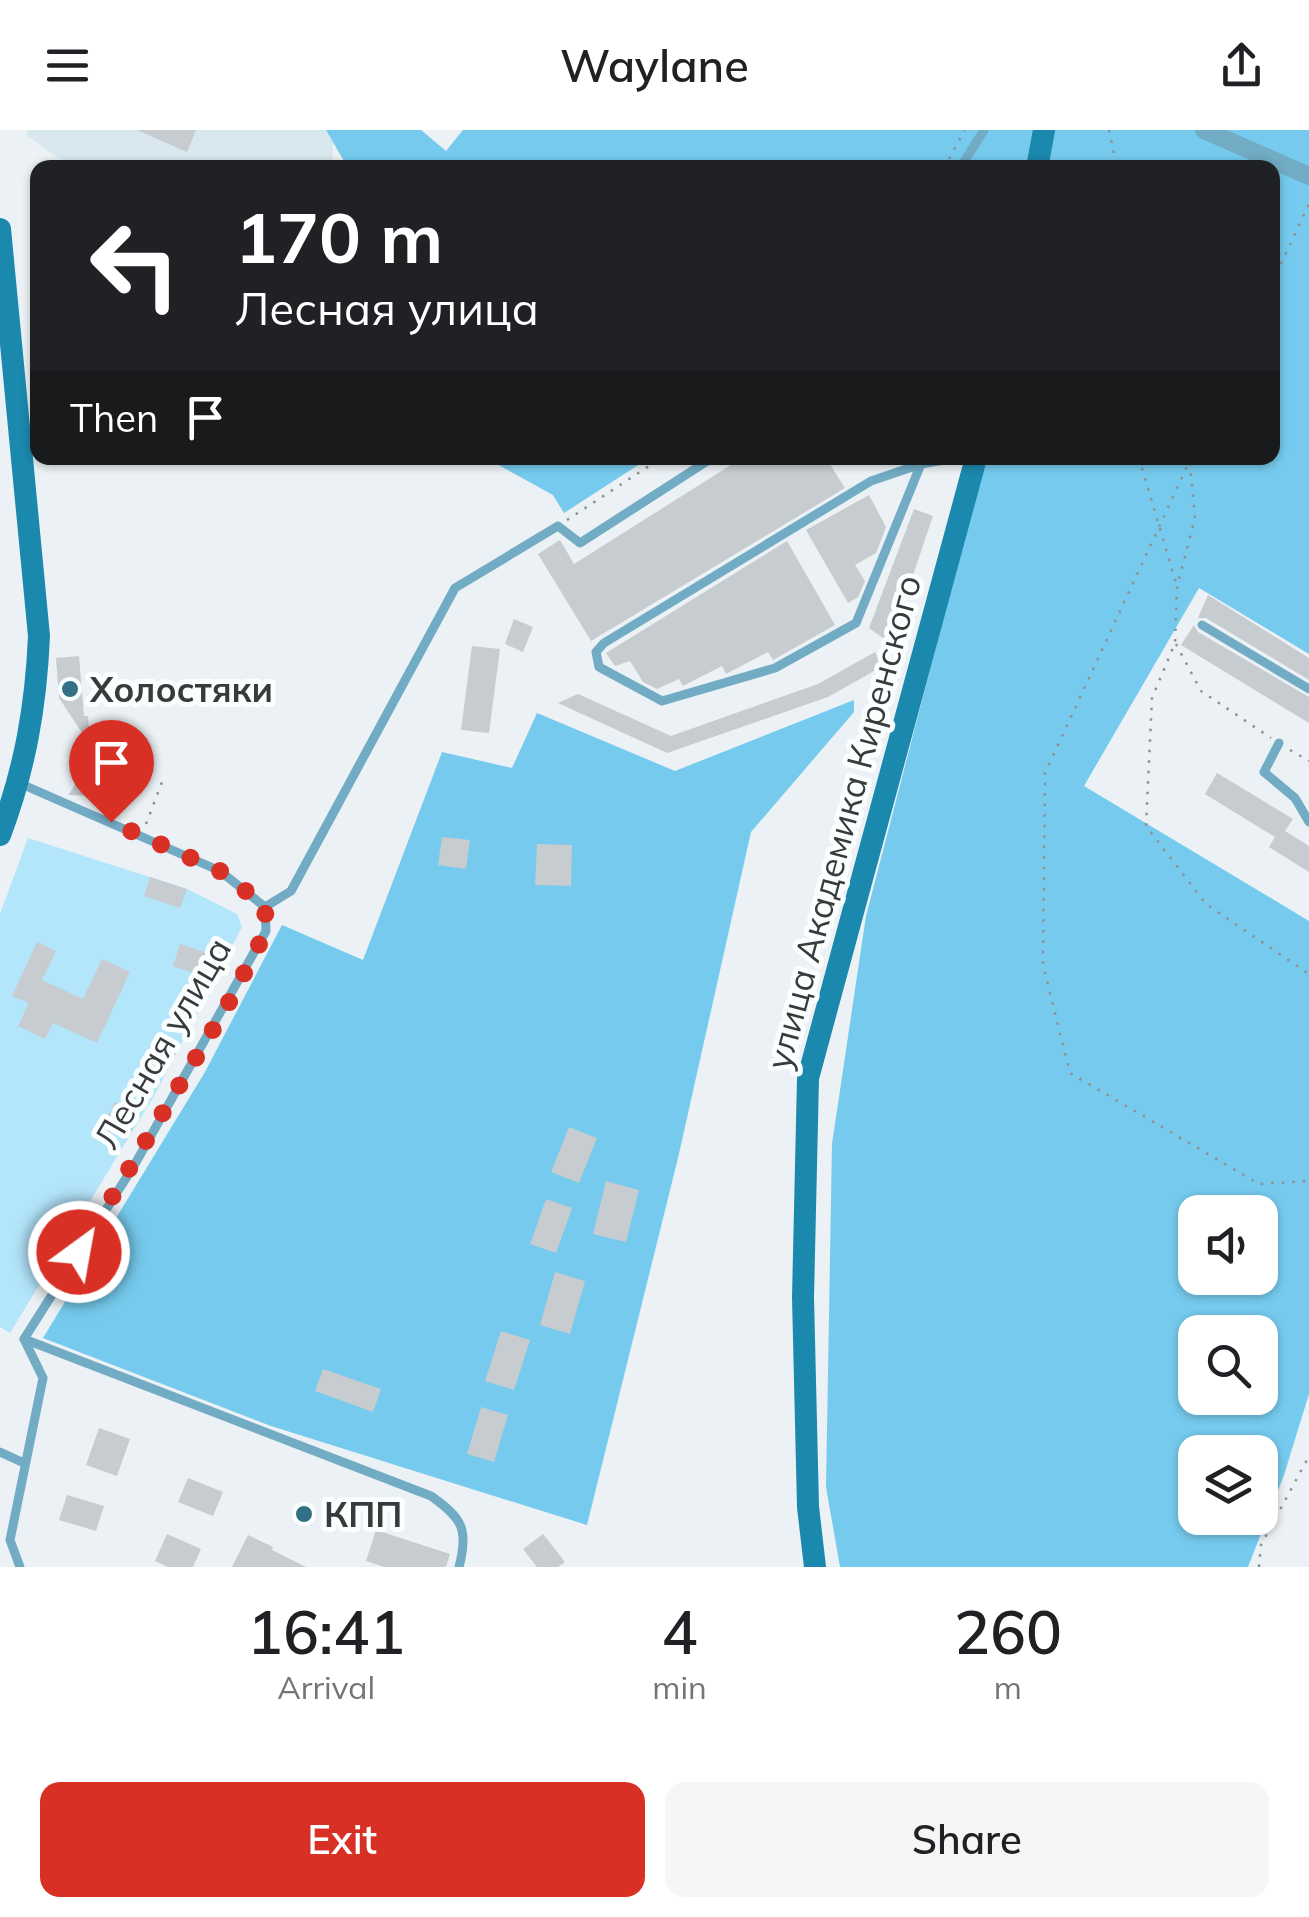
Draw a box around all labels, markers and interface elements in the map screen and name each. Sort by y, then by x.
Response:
text: Waylane [560,37,749,93]
icon: menu [40,38,95,93]
icon: share [1214,38,1269,93]
text: 170 m [235,193,443,281]
icon: left [70,200,200,330]
text: Лесная улица [235,280,539,336]
icon: arrive [178,390,233,445]
text: Then [70,394,158,442]
street label: улица Академика Киренского [756,570,930,1074]
place label: Холостяки [89,667,273,711]
marker: Холостяки [59,678,81,700]
pin [69,720,154,823]
icon: arrive [84,735,139,790]
street label: Лесная улица [84,930,240,1156]
map controls [1178,1195,1278,1535]
button: sound [1178,1195,1278,1295]
position arrow [27,1200,131,1304]
button: search [1178,1315,1278,1415]
button: layers [1178,1435,1278,1535]
place label: КПП [324,1492,402,1536]
marker: КПП [293,1503,315,1525]
text: 16:41 [247,1594,405,1669]
text: 4 [662,1594,698,1669]
text: 260 [954,1594,1062,1669]
text: Arrival [277,1667,375,1707]
text: min [652,1667,707,1707]
text: m [994,1667,1022,1707]
button: Exit [40,1782,645,1897]
button: Share [665,1782,1269,1897]

